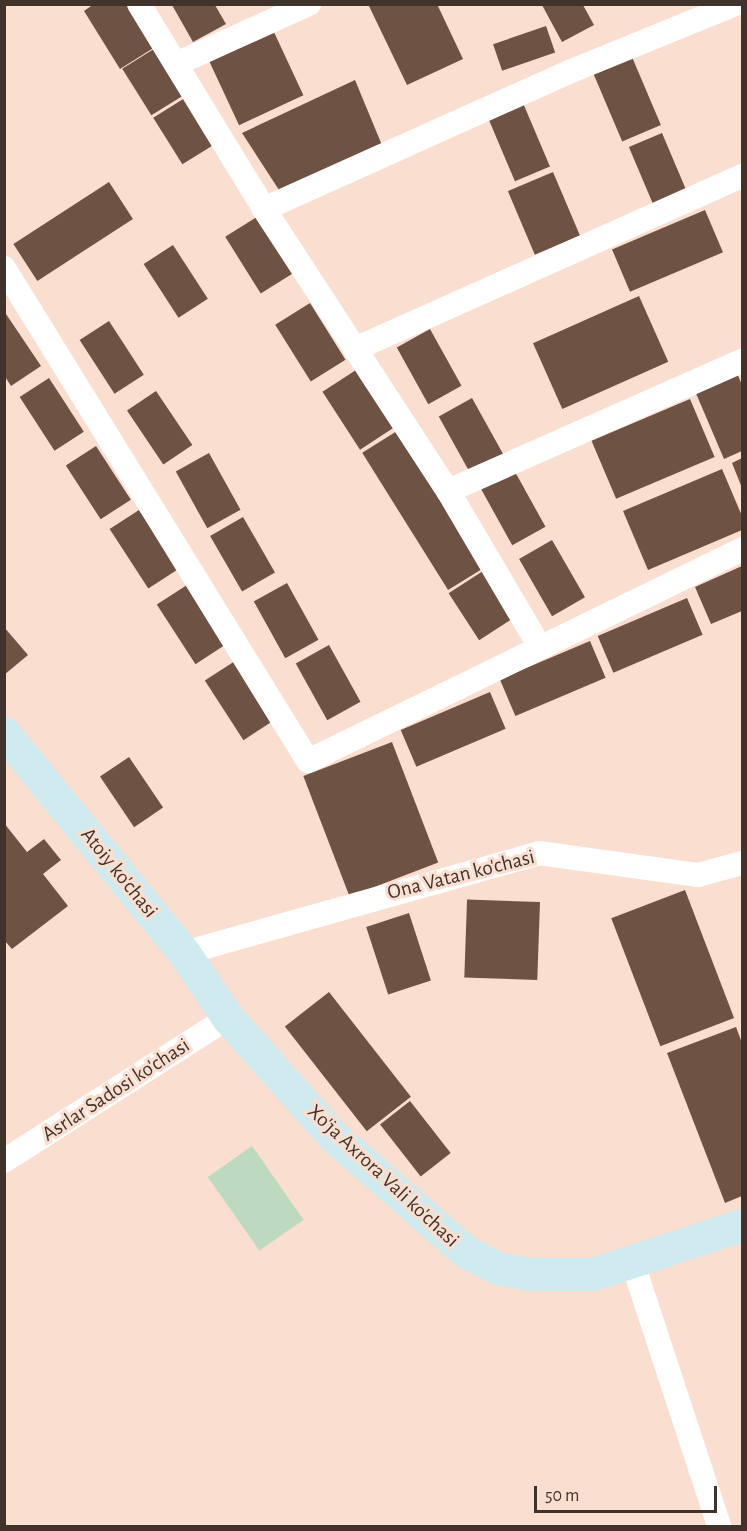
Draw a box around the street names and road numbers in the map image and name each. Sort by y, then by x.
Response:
street label: Atoiy ko'chasi [75,823,163,923]
street label: Ona Vatan ko'chasi [385,845,537,905]
street label: Asrlar Sadosi ko'chasi [37,1033,195,1147]
street label: Xo'ja Axrora Vali ko'chasi [302,1099,464,1253]

